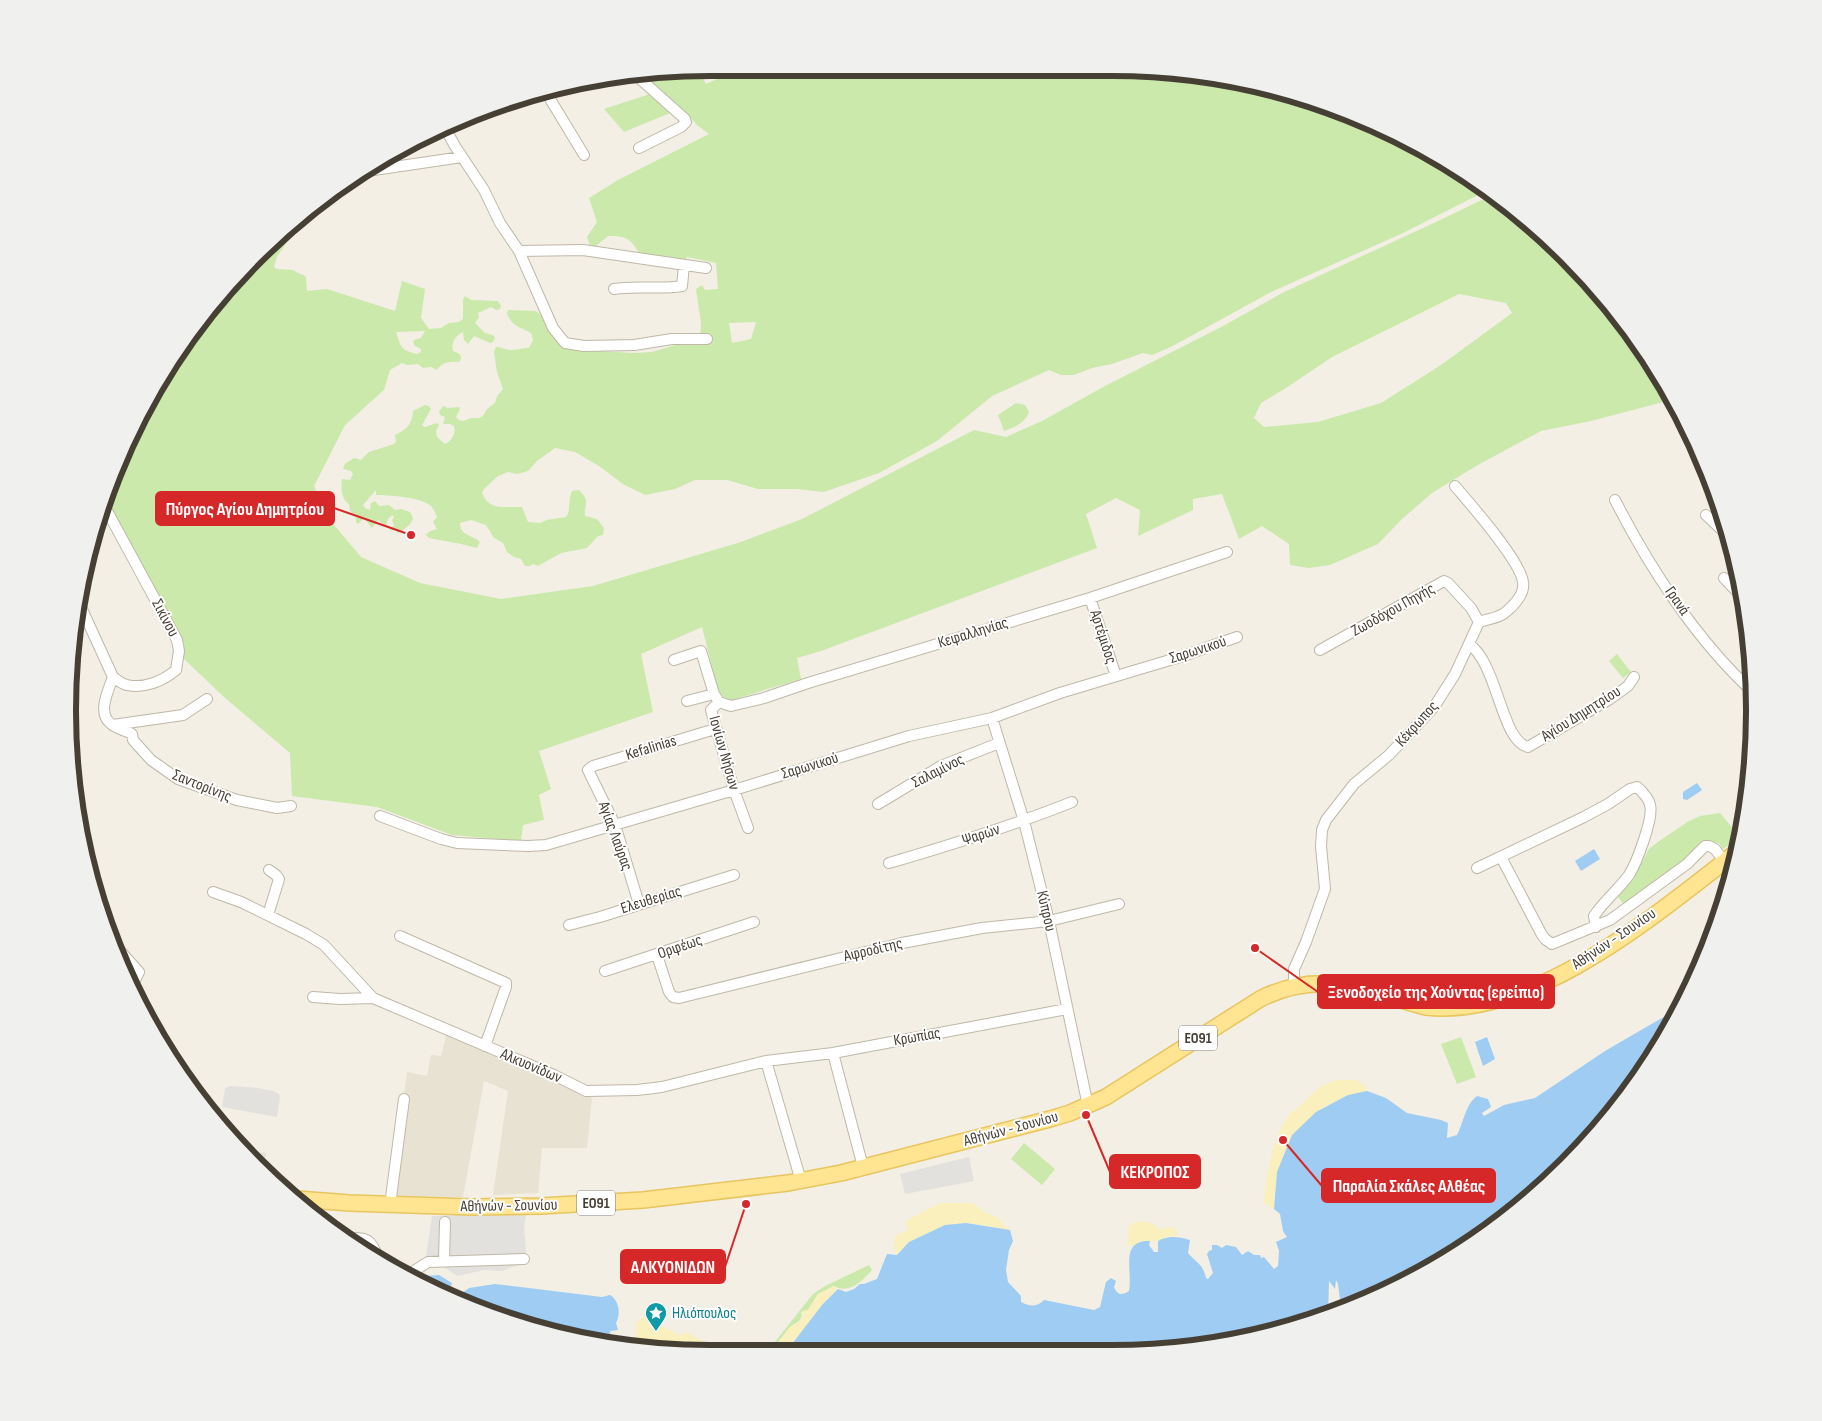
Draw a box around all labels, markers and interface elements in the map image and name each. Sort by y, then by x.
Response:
callout: Πύργος Αγίου Δημητρίου [156,492,334,525]
text: Πύργος Αγίου Δημητρίου [166,499,324,520]
street label: Ζωοδόχου Πηγής [1348,579,1438,641]
street label: Γρανά [1660,583,1694,619]
street label: Σικίνου [147,596,183,640]
street label: Αρτέμιδος [1085,607,1121,666]
street label: Κεφαλληνίας [936,613,1010,653]
street label: Σαρωνικού [1167,632,1229,668]
street label: Αγίου Δημητρίου [1537,682,1624,746]
street label: Κέκρωπος [1392,697,1442,751]
street label: Ιονίων Νήσων [704,714,744,792]
street label: Kefalinias [623,731,679,765]
street label: Σαρωνικού [779,748,841,784]
street label: Σαλαμίνος [909,750,967,792]
street label: Σαντορίνης [170,766,234,806]
street label: Αγίας Λαύρας [593,798,636,873]
street label: Ψαρών [960,820,1002,850]
street label: Ελευθερίας [618,882,684,918]
street label: Κύπρου [1032,889,1060,933]
street label: Αθήνών - Σουνίου [1568,904,1660,975]
street label: Ορφέως [655,931,705,963]
street label: Αφροδίτης [841,934,904,966]
callout: Ξενοδοχείο της Χούντας (ερείπιο) [1318,975,1554,1008]
text: Ξενοδοχείο της Χούντας (ερείπιο) [1328,982,1544,1003]
street label: Κρωπίας [892,1024,942,1050]
road number: ΕΟ91 [1179,1026,1217,1050]
street label: Αλκυονίδων [497,1044,565,1087]
street label: Αθήνών - Σουνίου [961,1107,1060,1151]
callout: ΚΕΚΡΟΠΟΣ [1110,1155,1200,1188]
text: ΚΕΚΡΟΠΟΣ [1120,1162,1190,1183]
callout: Παραλία Σκάλες Αλθέας [1322,1169,1495,1202]
text: Παραλία Σκάλες Αλθέας [1333,1176,1485,1197]
road number: ΕΟ91 [577,1190,615,1216]
street label: Αθήνών - Σουνίου [459,1196,558,1216]
callout: ΑΛΚΥΟΝΙΔΩΝ [621,1250,725,1283]
text: ΑΛΚΥΟΝΙΔΩΝ [630,1257,715,1278]
place icon: Ηλιόπουλος [644,1301,668,1332]
place label: Ηλιόπουλος [672,1304,736,1323]

